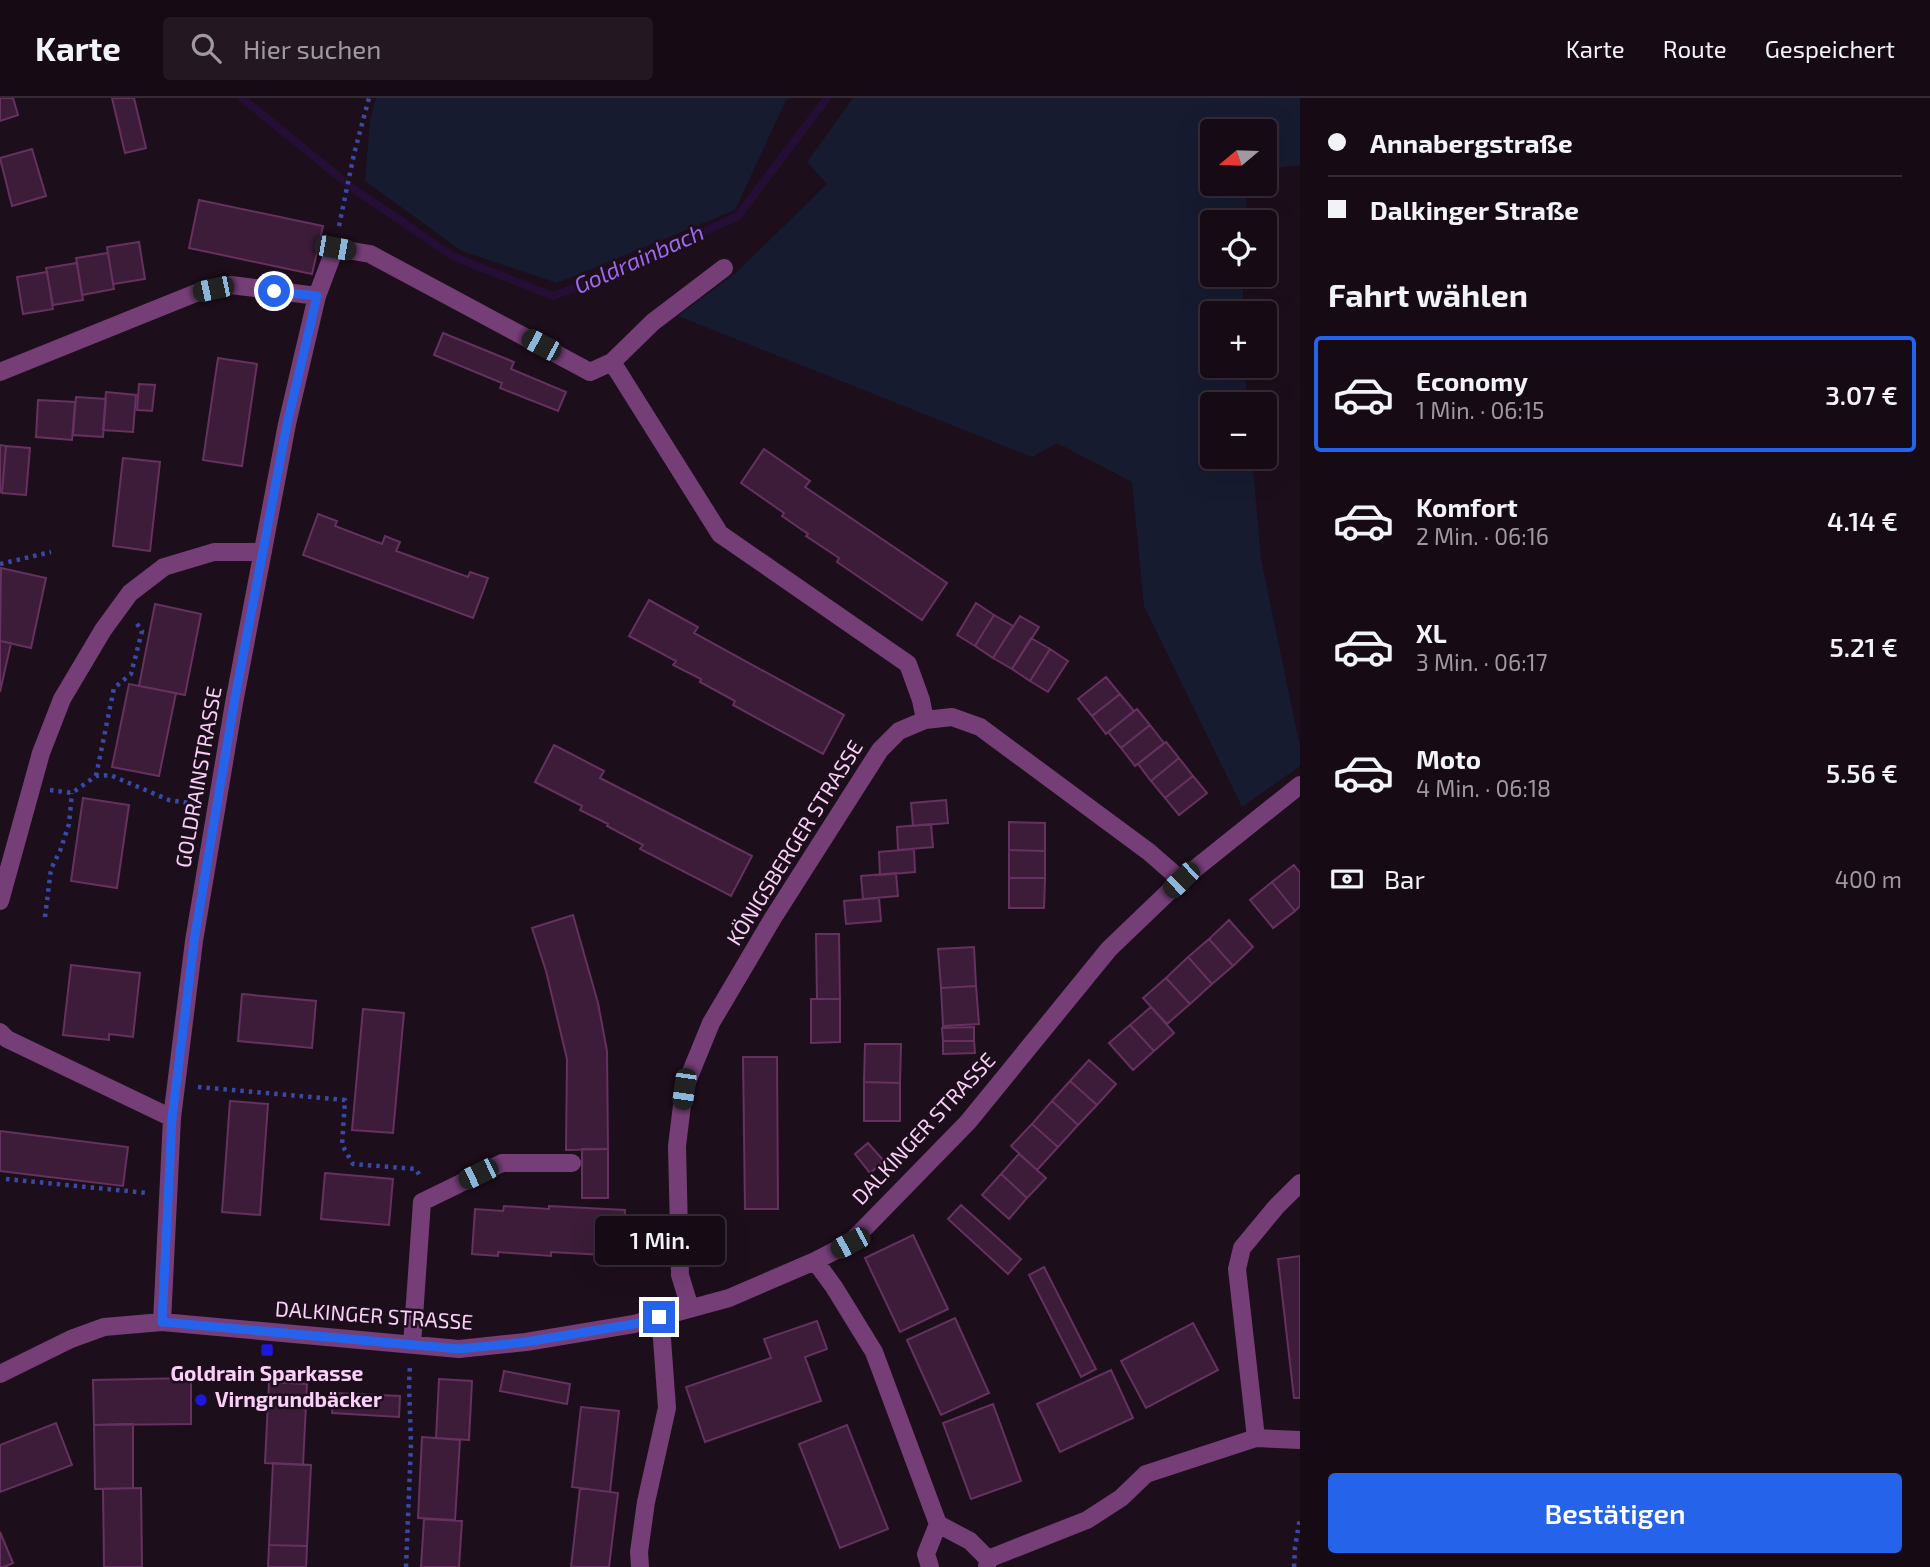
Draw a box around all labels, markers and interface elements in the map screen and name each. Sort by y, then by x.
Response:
search box [163,17,653,80]
text: Karte [35,28,121,68]
icon: search [187,29,225,67]
text: Hier suchen [243,33,381,64]
text: Karte [1566,34,1625,63]
text: Route [1663,34,1727,63]
text: Gespeichert [1765,34,1895,63]
north arrow [1200,119,1278,196]
map controls [1200,119,1277,469]
text: Annabergstraße [1370,127,1573,158]
text: Dalkinger Straße [1370,194,1579,225]
button: locate [1200,210,1277,287]
water label: Goldrainbach [569,217,708,299]
car [313,234,358,262]
car [191,274,236,304]
route start [258,275,290,307]
text: Fahrt wählen [1328,275,1528,313]
button: + [1200,301,1277,378]
car [518,326,565,364]
icon: car [1332,363,1395,426]
text: Economy [1416,365,1528,396]
text: 3.07 € [1825,379,1898,410]
button: − [1200,392,1277,469]
text: 1 Min. · 06:15 [1416,396,1544,424]
icon: car [1332,489,1395,552]
text: Komfort [1416,491,1518,522]
text: 4.14 € [1827,505,1898,536]
text: 2 Min. · 06:16 [1416,522,1549,550]
icon: car [1332,615,1395,678]
text: XL [1416,617,1447,648]
text: 5.21 € [1830,631,1898,662]
text: 3 Min. · 06:17 [1416,648,1548,676]
street label: GOLDRAINSTRASSE [169,684,226,869]
street label: KÖNIGSBERGER STRASSE [720,735,867,949]
icon: car [1332,741,1395,804]
text: Moto [1416,743,1481,774]
text: 5.56 € [1826,757,1898,788]
text: 4 Min. · 06:18 [1416,774,1551,802]
car [1159,858,1204,902]
icon: cash [1328,860,1366,898]
text: Bar [1384,863,1425,894]
text: 400 m [1835,865,1902,893]
street label: DALKINGER STRASSE [846,1047,1000,1209]
car [671,1067,698,1111]
car [455,1155,502,1193]
callout: 1 Min. [594,1216,724,1264]
car [827,1224,874,1262]
text: 1 Min. [630,1226,690,1254]
street label: DALKINGER STRASSE [274,1295,474,1334]
route end [643,1301,675,1333]
marker: Goldrain Sparkasse [259,1342,275,1358]
place label: Goldrain Sparkasse [171,1360,364,1385]
place label: Virngrundbäcker [215,1386,382,1411]
marker: Virngrundbäcker [193,1392,209,1408]
button: Bestätigen [1328,1473,1902,1553]

